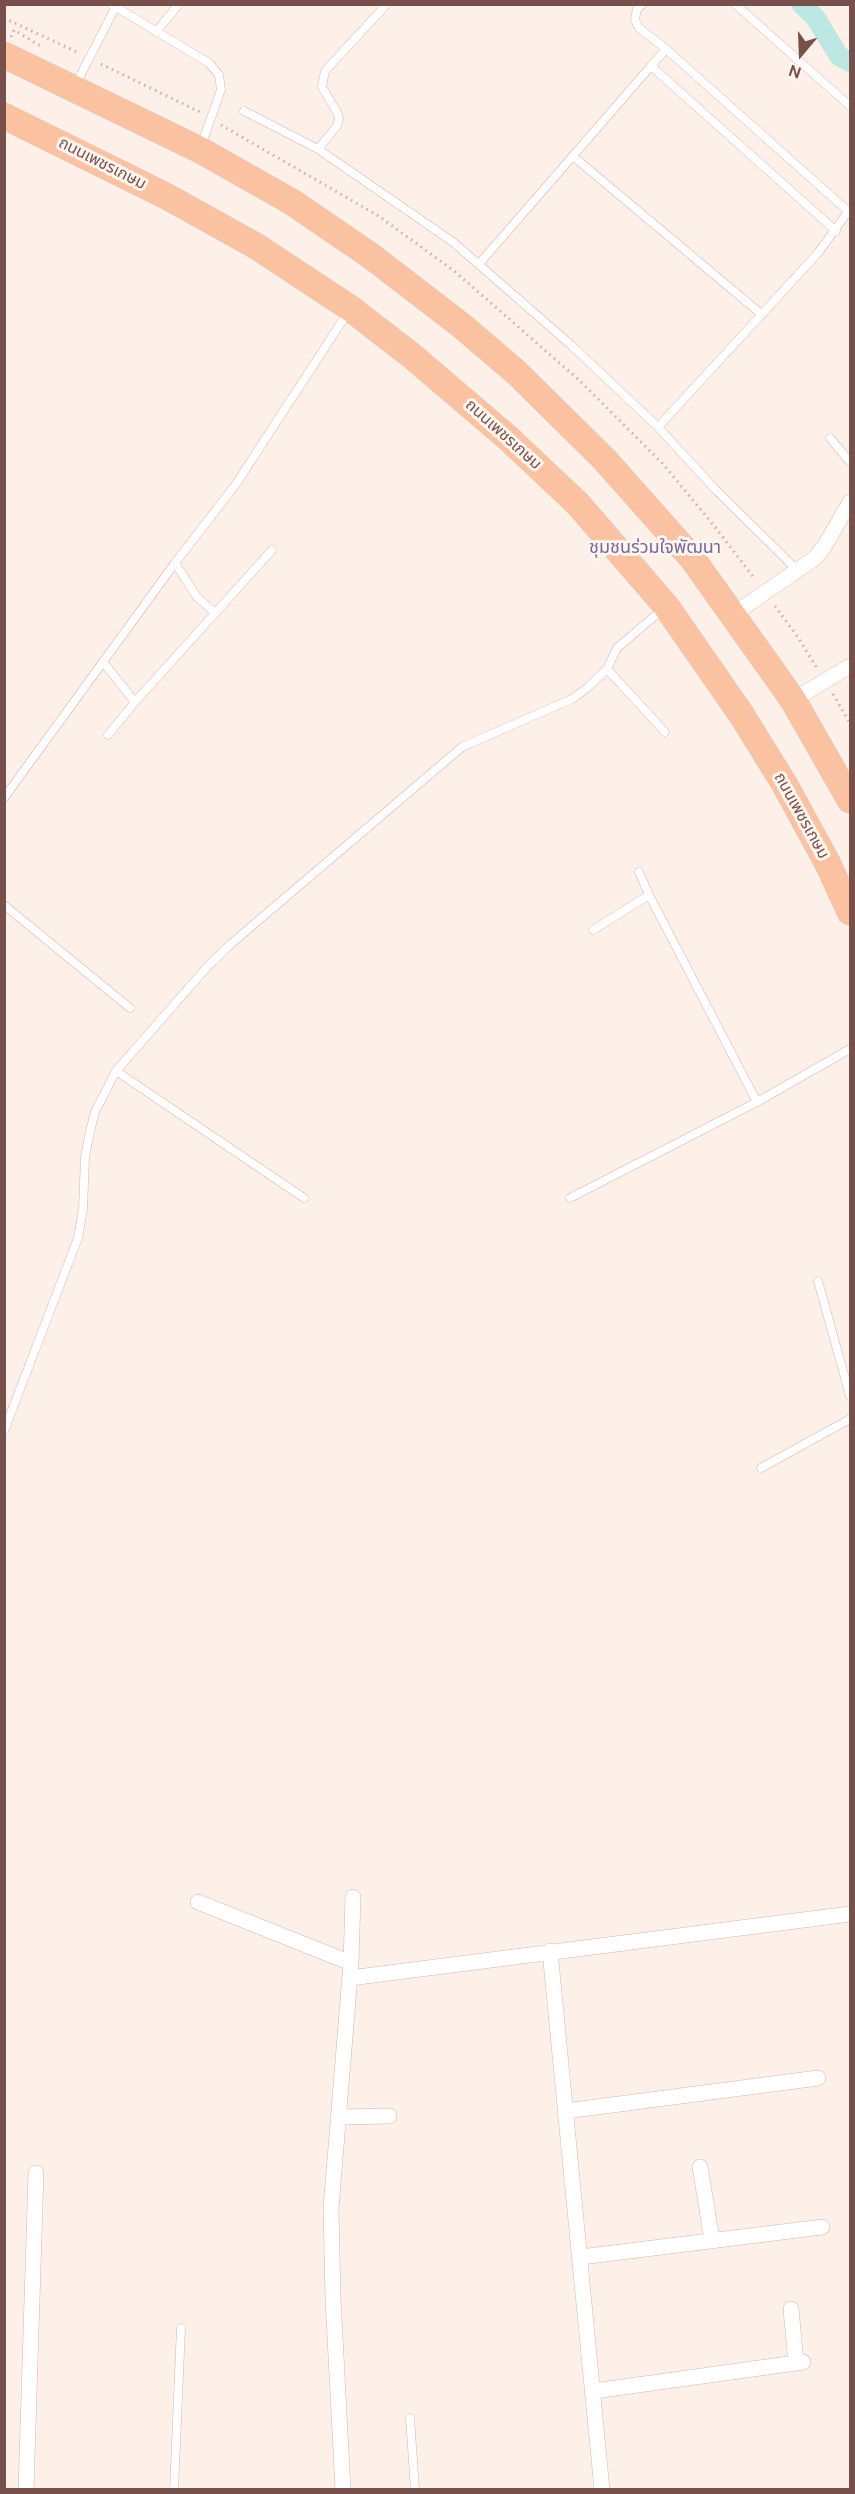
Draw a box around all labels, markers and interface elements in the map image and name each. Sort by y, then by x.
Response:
north arrow [771,24,831,84]
text: N [786,60,804,83]
street label: ถนนเพชรเกษม [55,134,149,194]
street label: ถนนเพชรเกษม [461,396,545,474]
district label: ชุมชนร่วมใจพัฒนา [589,537,721,559]
street label: ถนนเพชรเกษม [769,769,833,863]

